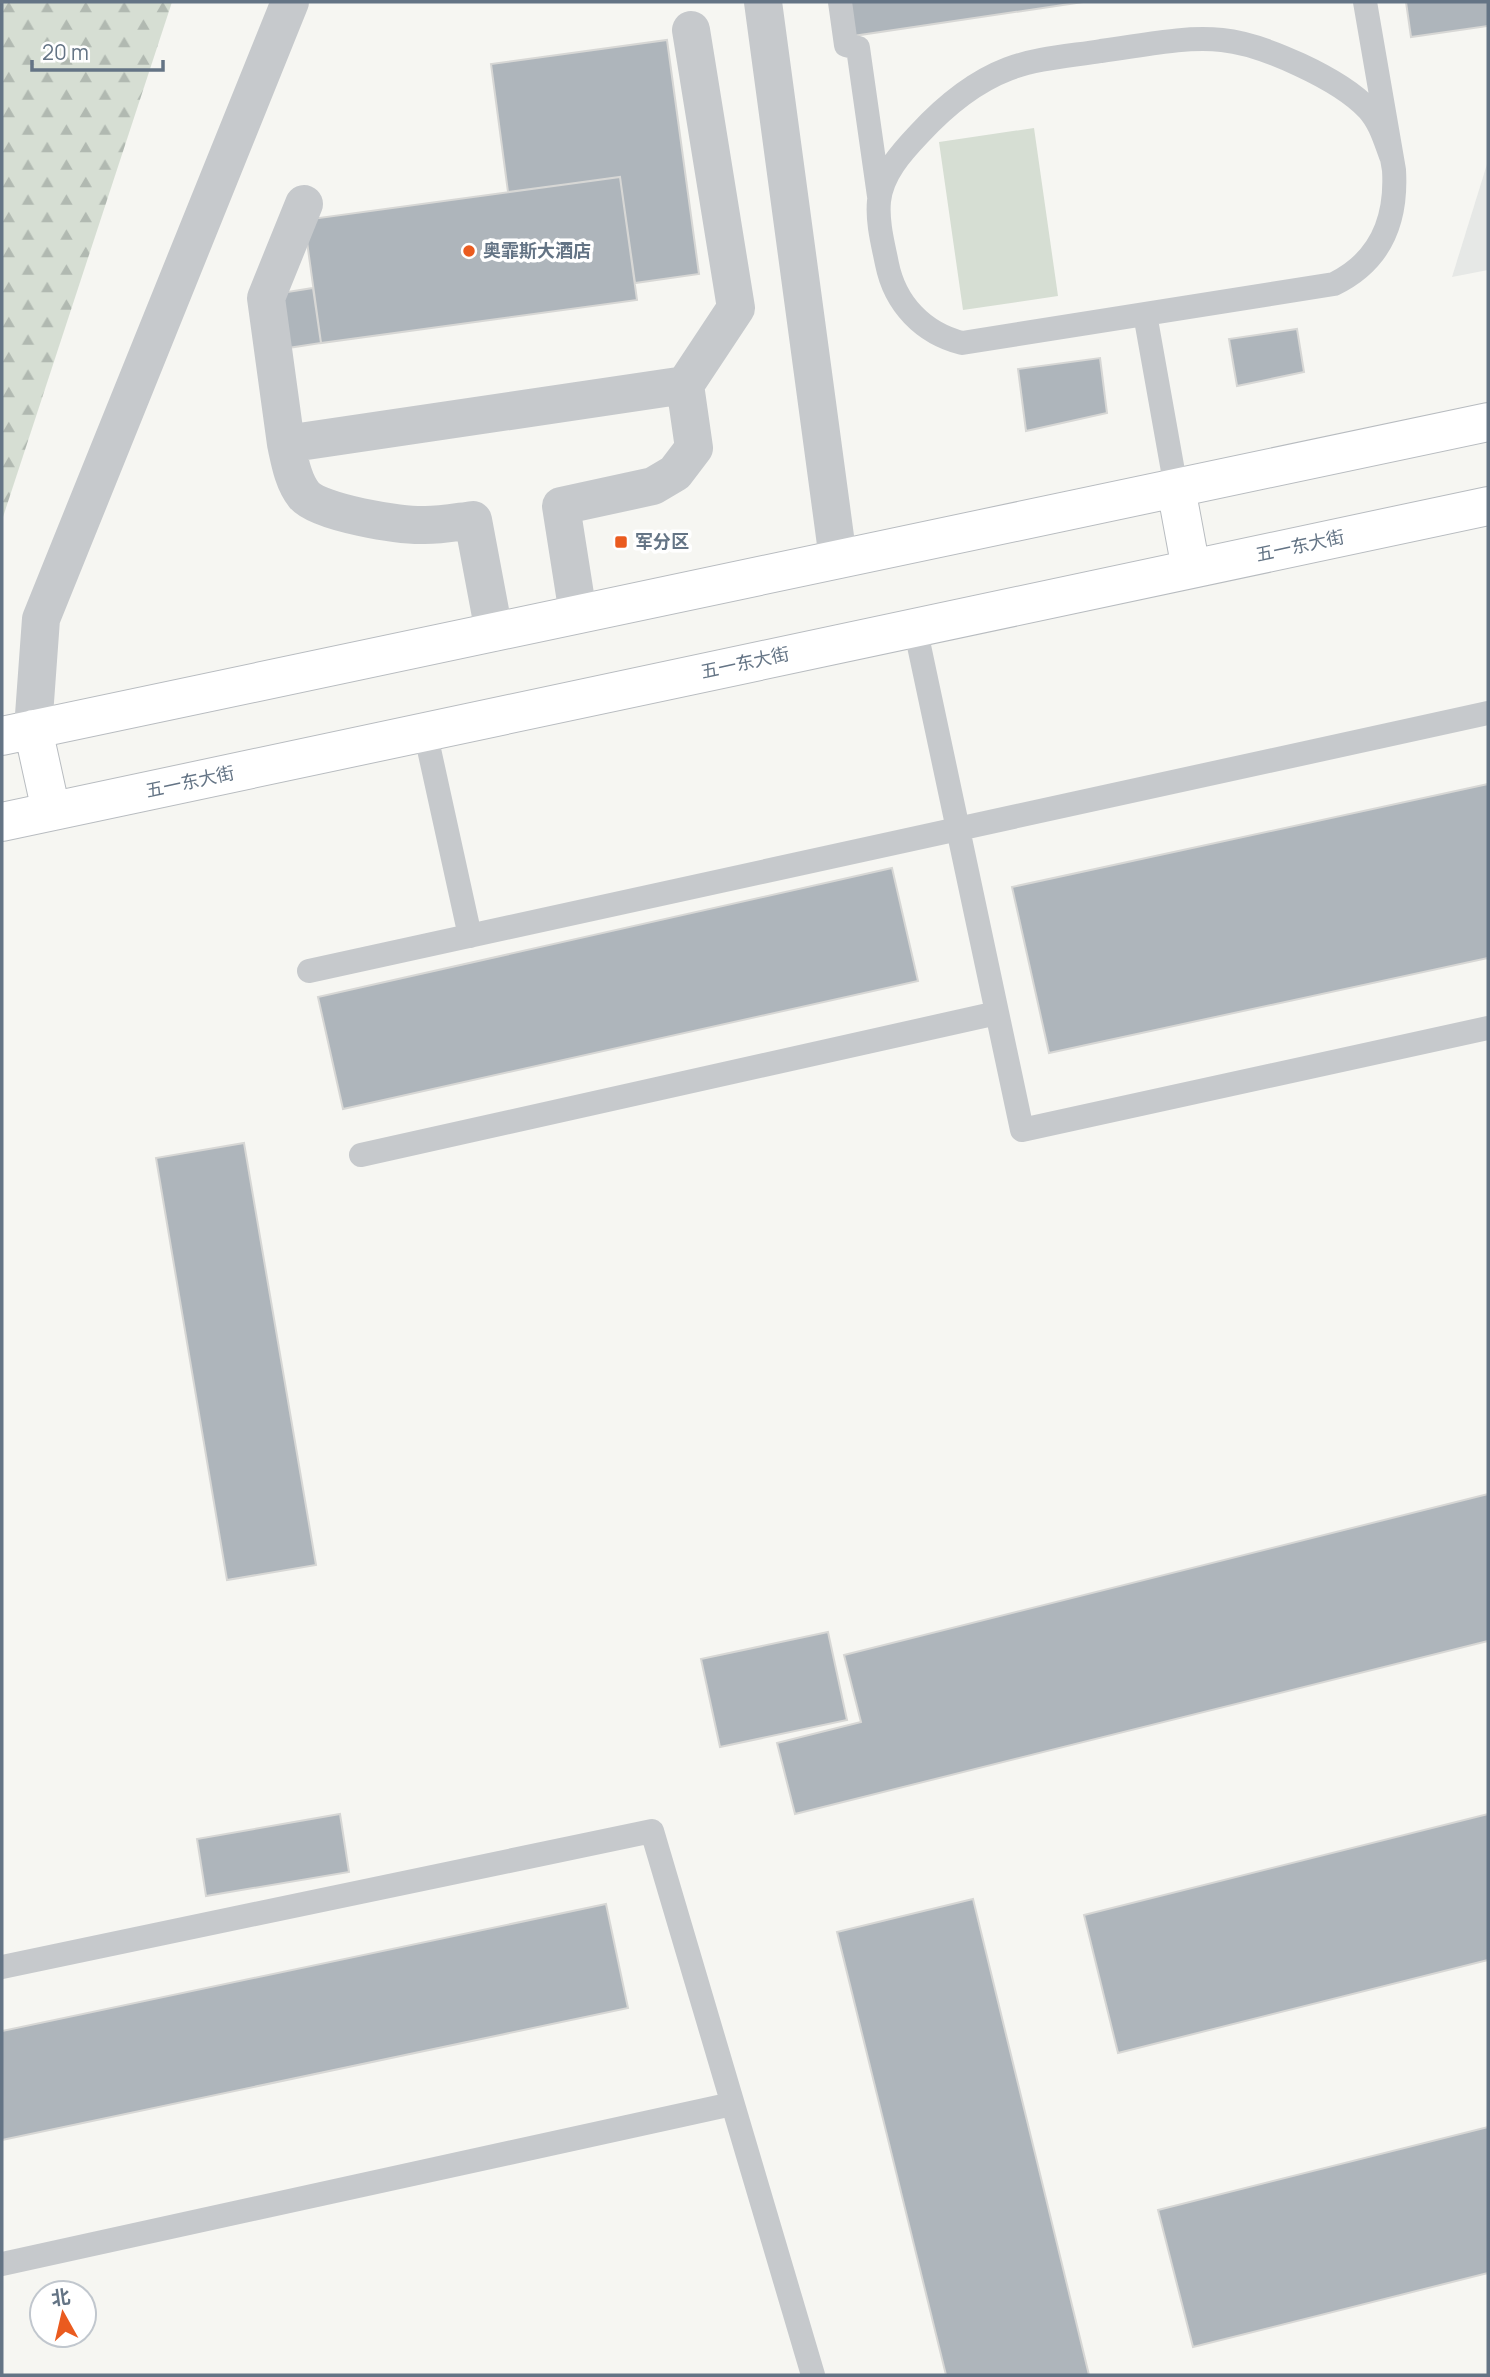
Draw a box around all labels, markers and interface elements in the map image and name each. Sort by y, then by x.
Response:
scale bar [32,28,163,72]
text: 20 m [42,38,89,66]
place label: 奥霏斯大酒店 [483,238,591,262]
marker: 奥霏斯大酒店 [461,243,477,259]
street label: 五一东大街 [1253,524,1346,566]
place label: 军分区 [635,529,689,553]
marker: 军分区 [613,534,629,550]
street label: 五一东大街 [698,641,791,683]
street label: 五一东大街 [143,760,236,802]
north arrow [28,2279,98,2349]
text: 北 [49,2283,72,2311]

